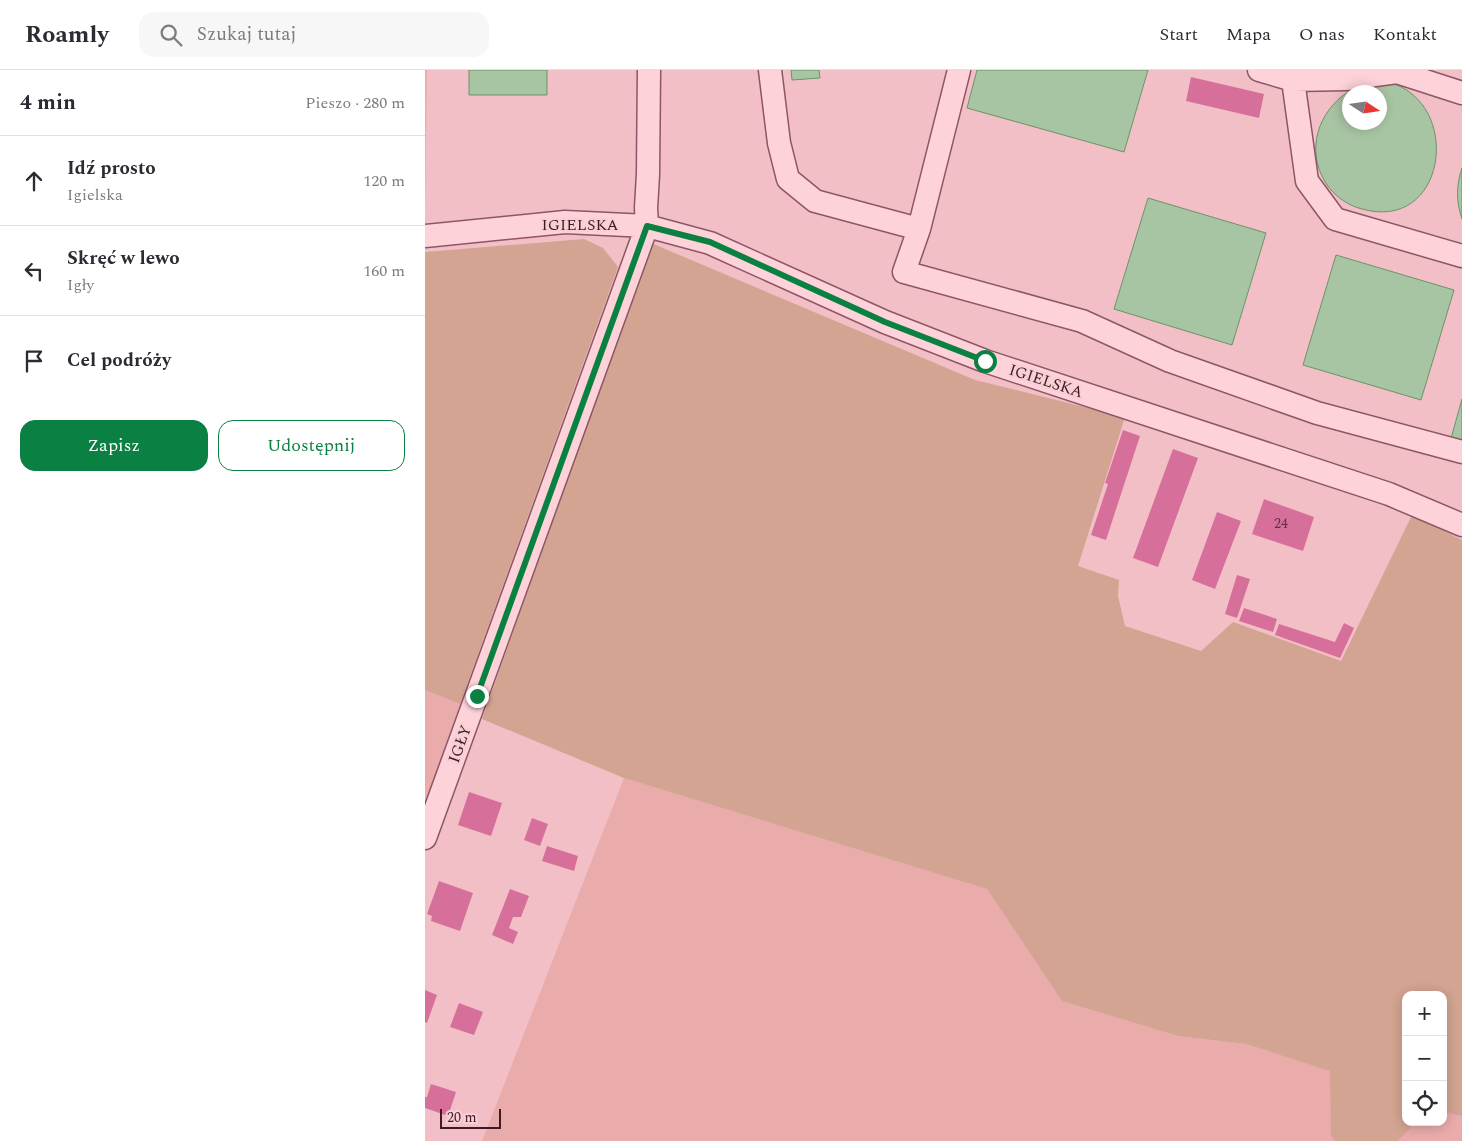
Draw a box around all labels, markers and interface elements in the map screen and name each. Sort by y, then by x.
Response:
search box [139,12,489,57]
text: Roamly [25,17,109,53]
text: Szukaj tutaj [197,20,297,49]
icon: search [157,21,185,49]
text: Start [1159,21,1198,48]
text: Mapa [1226,21,1271,48]
text: O nas [1299,21,1345,48]
text: Kontakt [1373,21,1437,48]
north arrow [1342,85,1387,130]
text: 4 min [20,87,76,119]
text: Pieszo · 280 m [305,91,405,115]
text: Idź prosto [67,154,156,183]
icon: ahead [20,167,48,195]
text: 120 m [363,169,405,193]
text: Igielska [67,183,123,207]
street label: IGIELSKA [542,213,618,237]
text: Skręć w lewo [67,244,180,273]
icon: left [20,257,48,285]
text: 160 m [363,259,405,283]
text: Igły [67,273,94,297]
text: Cel podróży [67,346,171,375]
icon: arrive [20,347,48,375]
route start [974,350,997,373]
street label: IGIELSKA [1006,358,1086,404]
button: Zapisz [20,420,208,471]
button: Udostępnij [218,420,405,471]
house number: 24 [1274,513,1288,534]
route end [466,685,489,708]
street label: IGŁY [442,722,478,766]
map controls [1402,991,1447,1126]
button: + [1402,991,1447,1036]
button: − [1402,1036,1447,1081]
button: locate [1402,1081,1447,1126]
scale bar [440,1106,501,1129]
text: 20 m [447,1107,477,1128]

